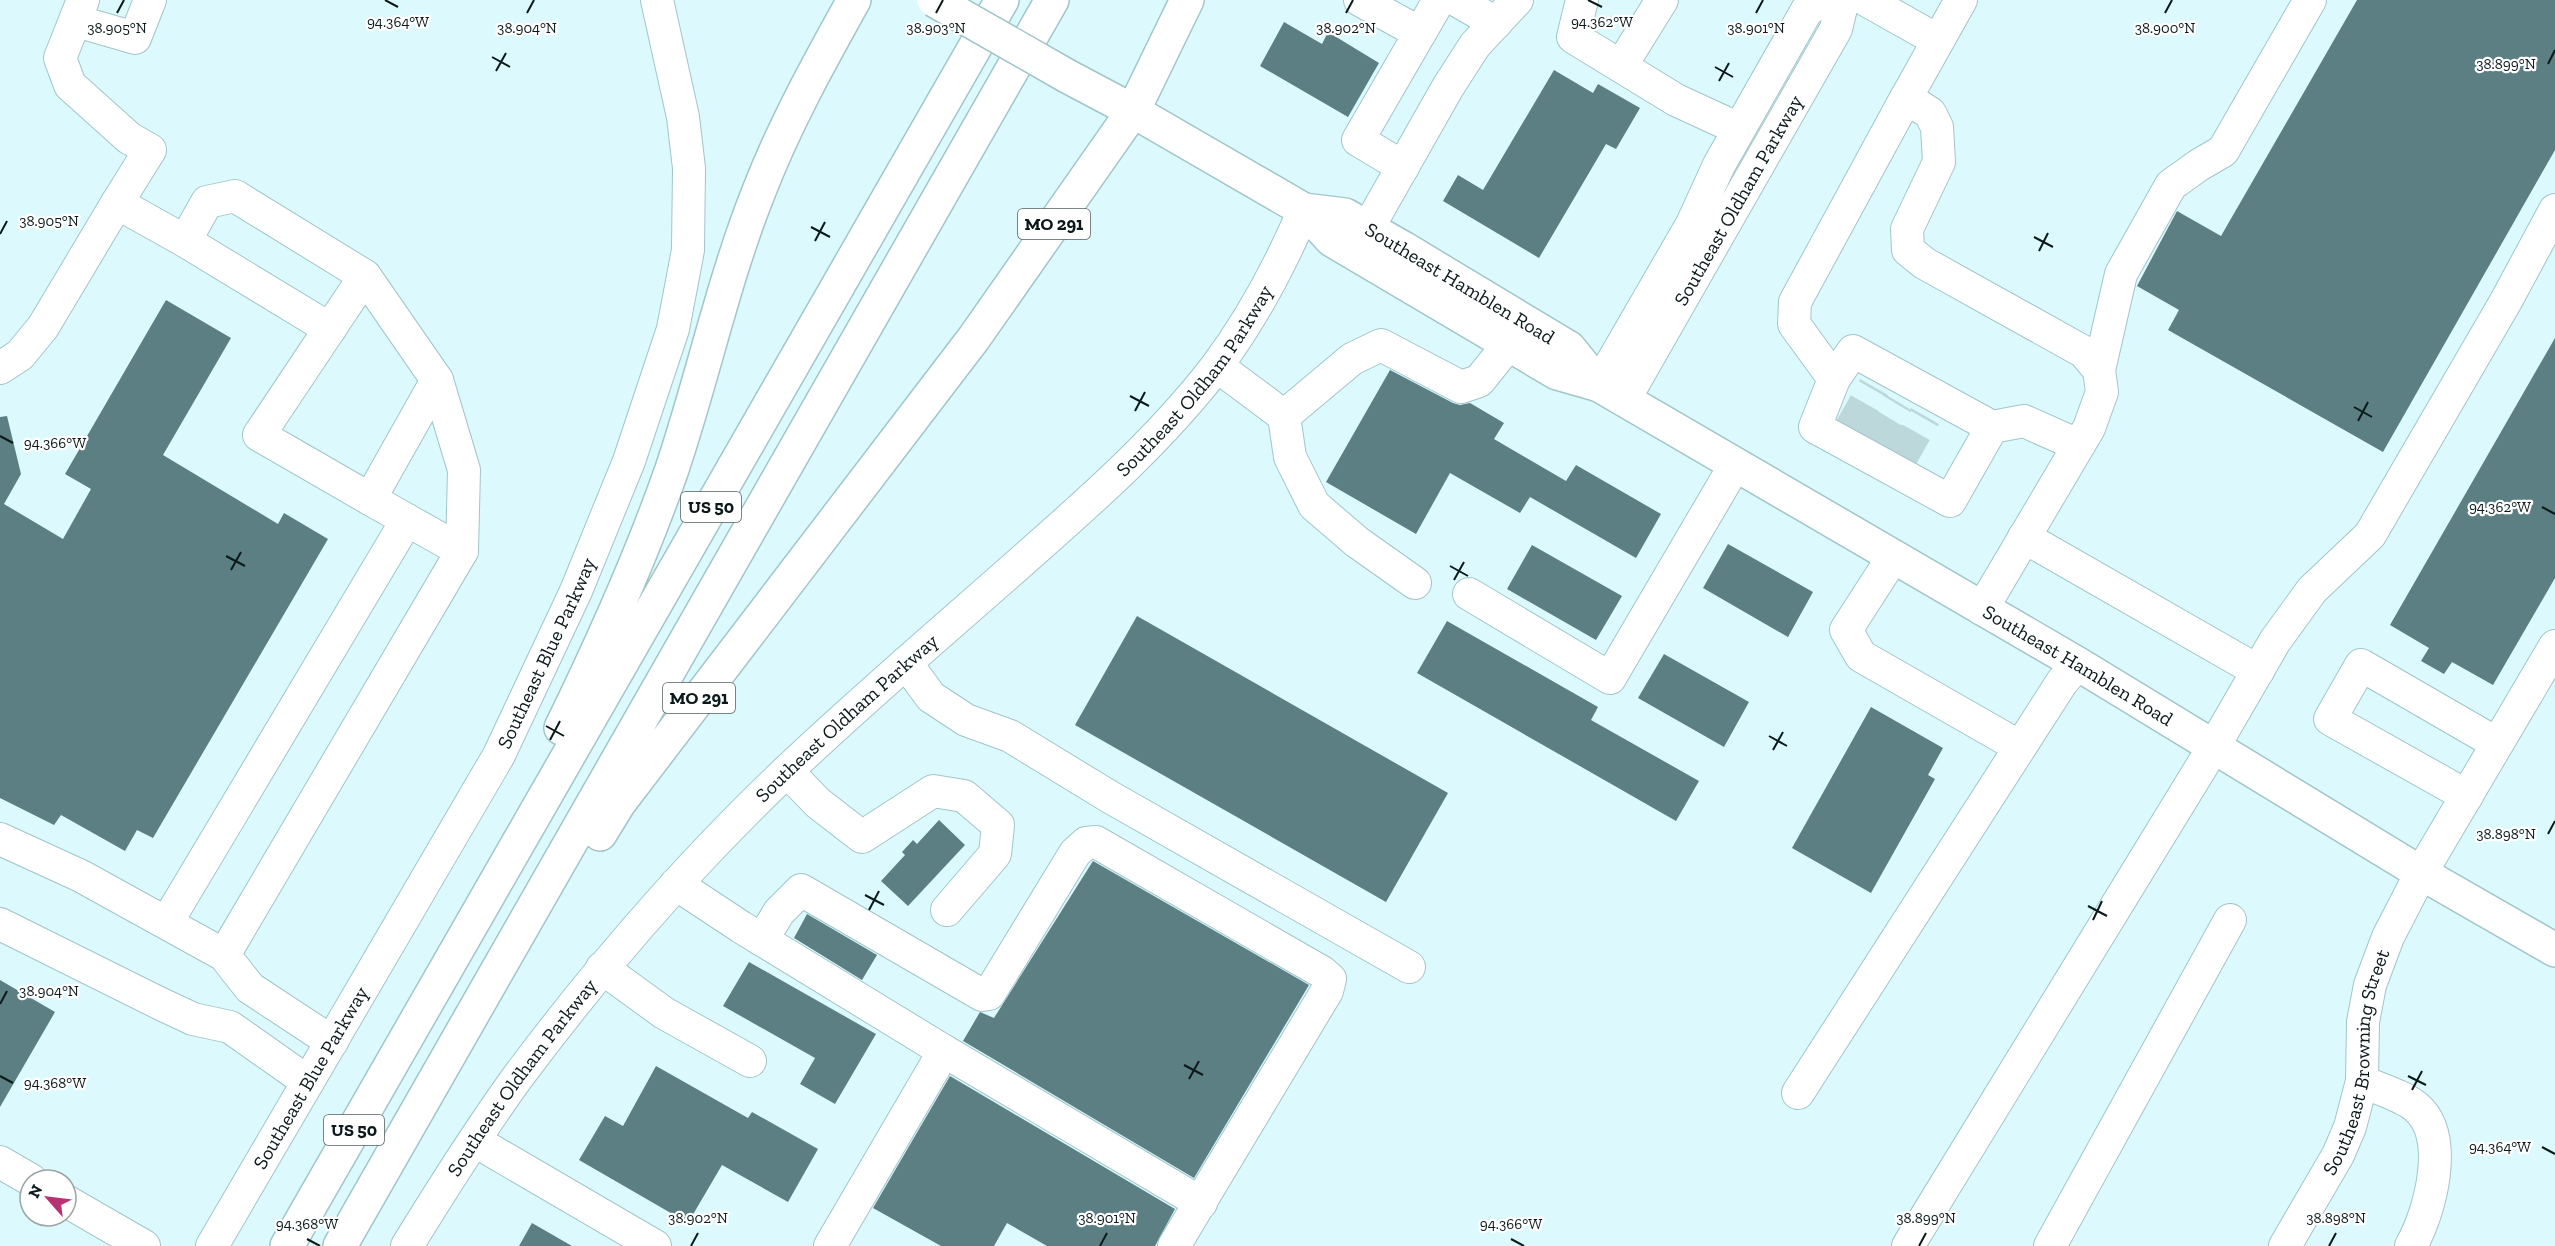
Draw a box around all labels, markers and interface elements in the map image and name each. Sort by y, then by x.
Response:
text: 94.364°W [367,13,429,31]
text: 94.362°W [1571,13,1633,31]
text: 38.905°N [87,19,147,37]
text: 38.904°N [497,19,557,37]
text: 38.903°N [906,19,966,37]
text: 38.902°N [1316,19,1376,37]
text: 38.901°N [1727,19,1785,37]
text: 38.900°N [2135,19,2195,37]
text: 38.899°N [2476,55,2536,73]
street label: Southeast Oldham Parkway [1669,90,1808,310]
road number: MO 291 [1018,209,1090,239]
text: 38.905°N [19,212,79,230]
street label: Southeast Hamblen Road [1361,217,1559,349]
street label: Southeast Oldham Parkway [1111,280,1278,481]
text: 94.366°W [24,434,86,452]
road number: US 50 [681,492,741,522]
text: 94.362°W [2469,498,2531,516]
street label: Southeast Blue Parkway [492,553,601,752]
street label: Southeast Hamblen Road [1979,599,2177,731]
street label: Southeast Oldham Parkway [750,628,943,807]
road number: MO 291 [663,683,735,713]
text: 38.898°N [2476,825,2536,843]
street label: Southeast Browning Street [2317,945,2395,1179]
street label: Southeast Oldham Parkway [442,973,602,1181]
street label: Southeast Blue Parkway [248,981,374,1173]
text: 38.904°N [19,982,79,1000]
text: 94.368°W [24,1074,86,1092]
road number: US 50 [324,1115,384,1145]
text: 94.364°W [2469,1138,2531,1156]
north arrow [18,1168,78,1228]
text: N [24,1181,46,1201]
text: 38.902°N [668,1209,728,1227]
text: 38.901°N [1078,1209,1136,1227]
text: 38.899°N [1896,1209,1956,1227]
text: 38.898°N [2306,1209,2366,1227]
text: 94.368°W [276,1215,338,1233]
text: 94.366°W [1480,1215,1542,1233]

